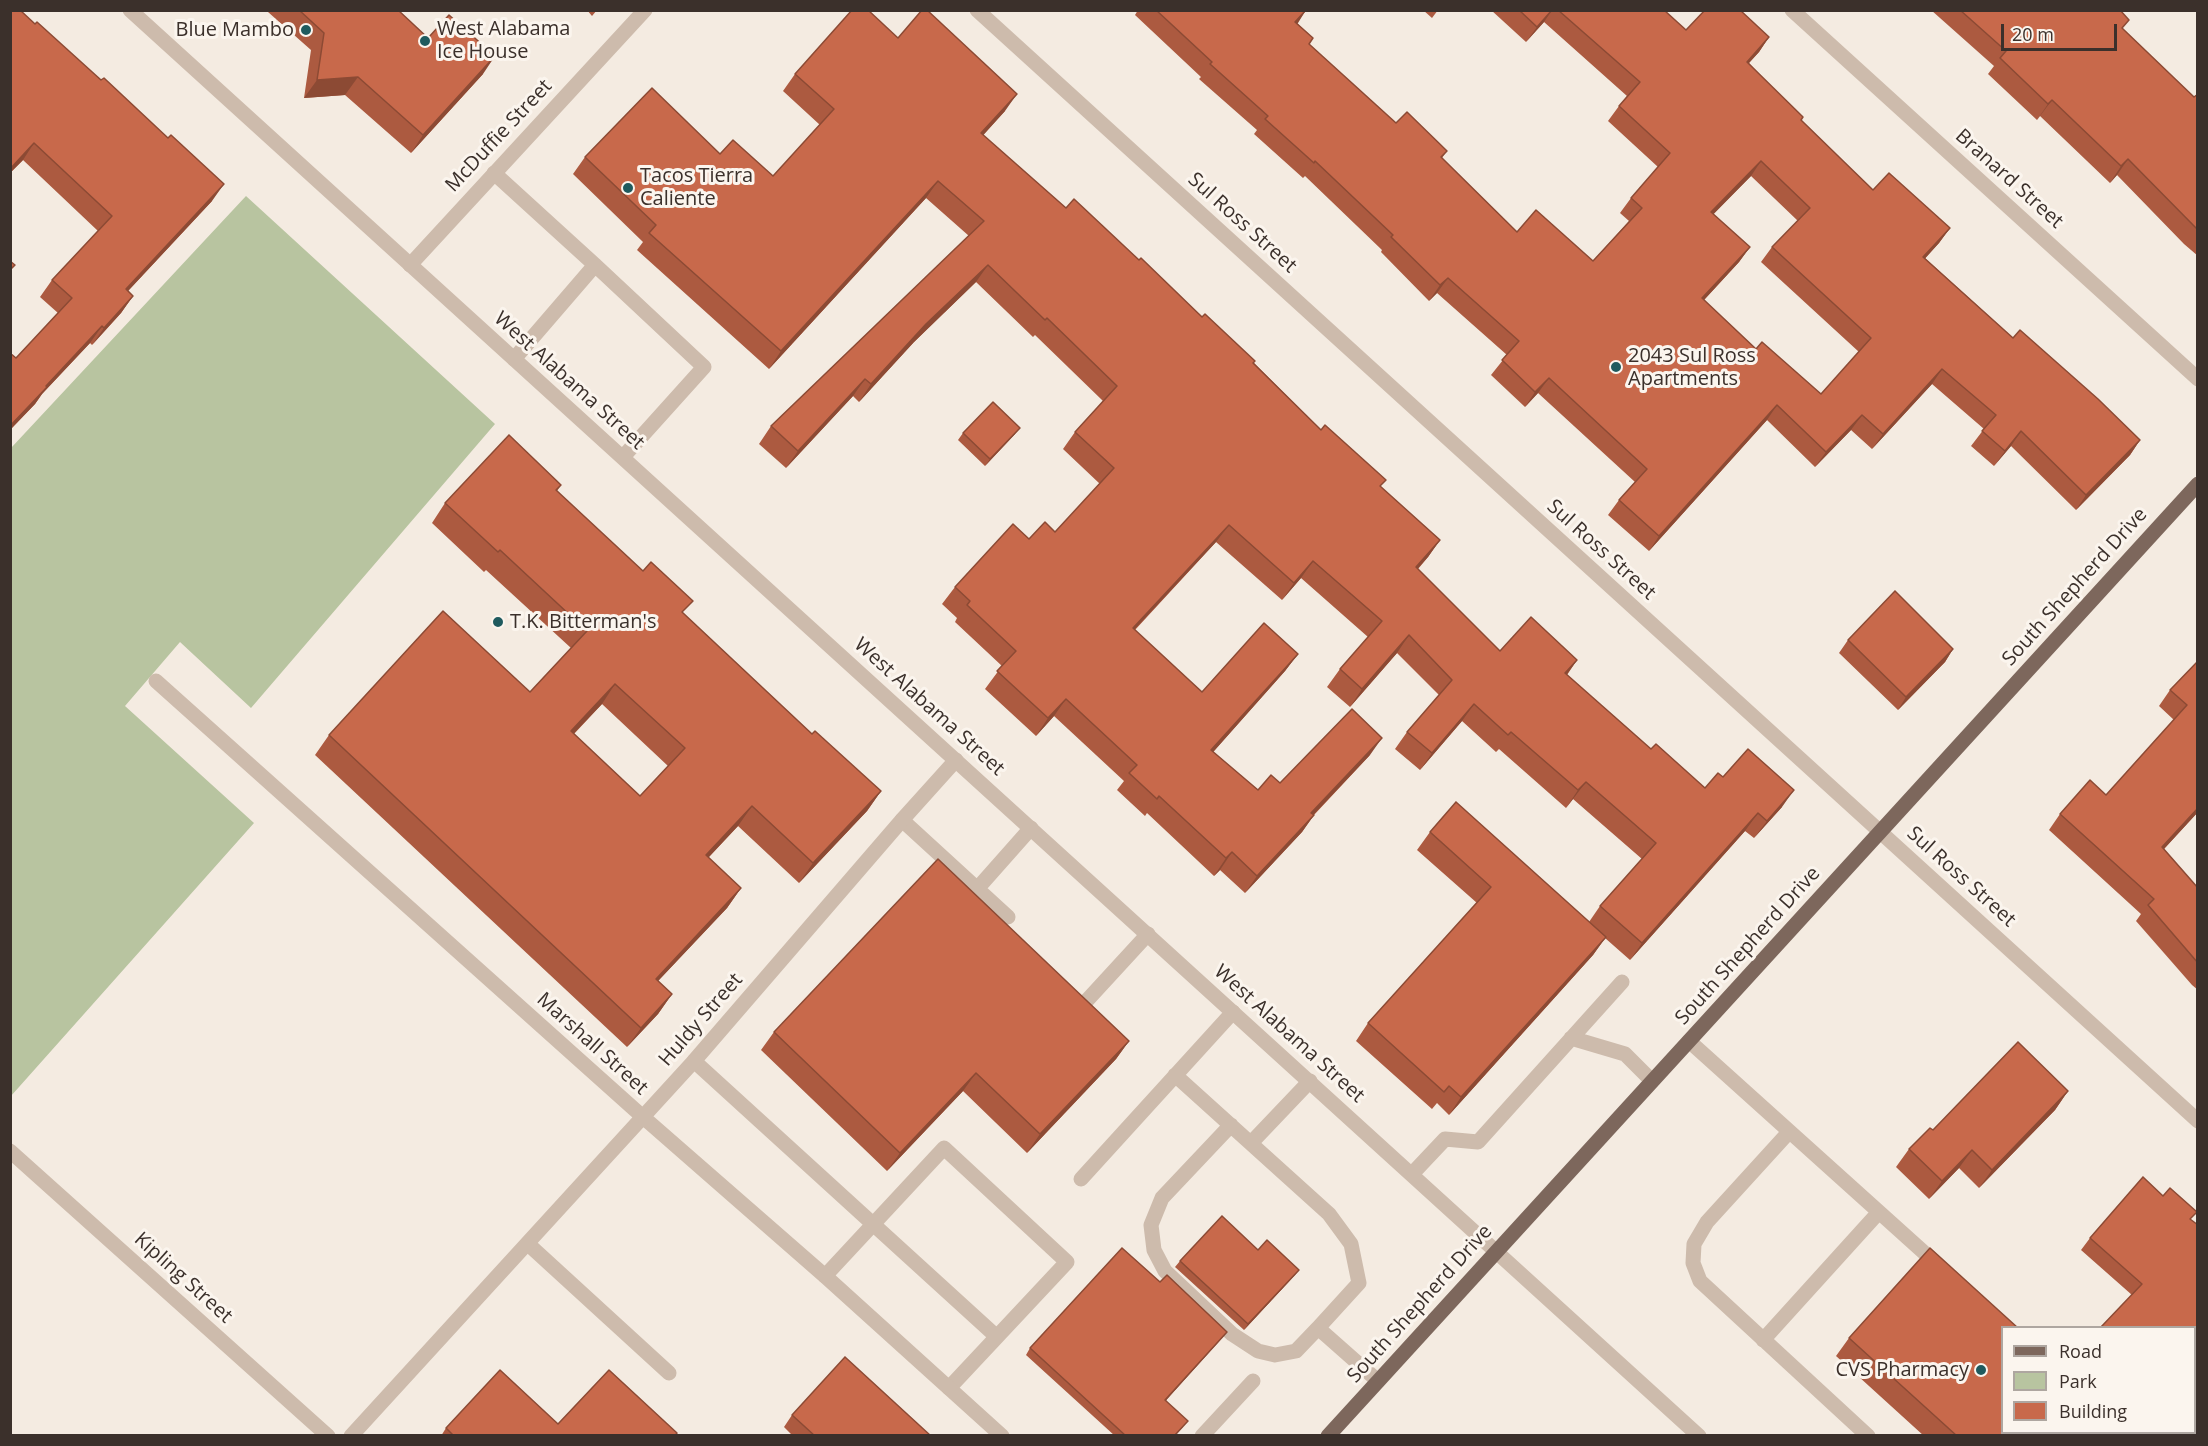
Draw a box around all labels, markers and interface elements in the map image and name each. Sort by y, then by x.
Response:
scale bar [2004,12,2120,50]
place label: West Alabama Ice House [437,17,570,64]
place label: Blue Mambo [175,18,294,42]
text: 20 m [2012,22,2054,46]
marker: Blue Mambo [299,23,313,37]
marker: West Alabama Ice House [418,34,432,48]
street label: McDuffie Street [441,75,557,197]
street label: Branard Street [1950,124,2068,234]
place label: Tacos Tierra Caliente [640,164,753,211]
street label: Sul Ross Street [1183,168,1301,278]
marker: Tacos Tierra Caliente [621,181,635,195]
street label: West Alabama Street [489,307,649,455]
place label: 2043 Sul Ross Apartments [1628,344,1756,391]
marker: 2043 Sul Ross Apartments [1609,360,1623,374]
street label: Sul Ross Street [1542,495,1660,605]
street label: South Shepherd Drive [1998,503,2152,671]
place label: T.K. Bitterman's [510,610,656,634]
marker: T.K. Bitterman's [491,615,505,629]
street label: West Alabama Street [849,633,1009,781]
street label: Sul Ross Street [1902,822,2020,932]
street label: South Shepherd Drive [1671,862,1825,1030]
street label: West Alabama Street [1209,960,1369,1108]
street label: Huldy Street [654,969,748,1071]
street label: Marshall Street [531,988,653,1100]
street label: South Shepherd Drive [1343,1220,1497,1388]
street label: Kipling Street [129,1228,237,1328]
legend [2001,1326,2196,1434]
text: Road [2059,1339,2102,1363]
place label: CVS Pharmacy [1836,1358,1969,1382]
marker: CVS Pharmacy [1974,1363,1988,1377]
text: Park [2059,1369,2097,1393]
text: Building [2059,1399,2127,1423]

